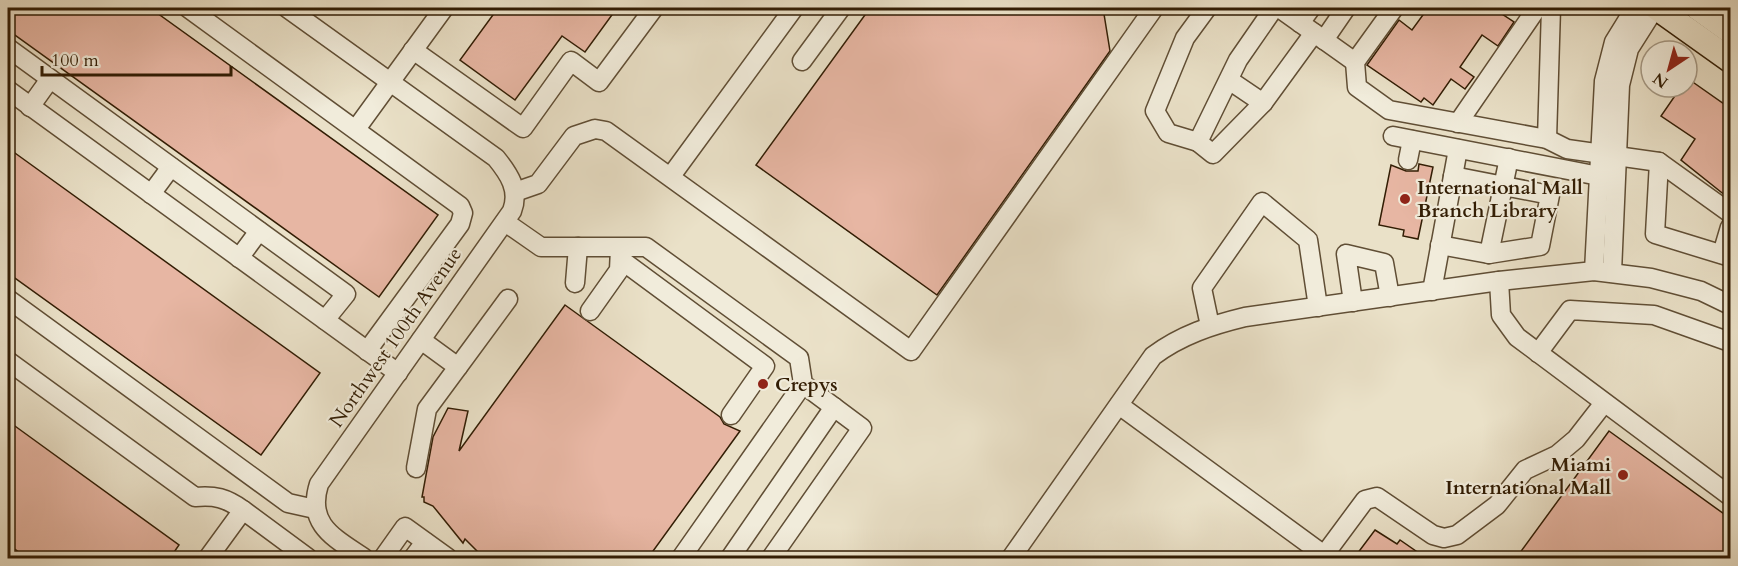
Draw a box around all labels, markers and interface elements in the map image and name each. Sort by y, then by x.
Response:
scale bar [42,39,231,77]
north arrow [1639,39,1699,99]
text: 100 m [51,48,99,73]
text: N [1649,67,1673,93]
place label: International Mall Branch Library [1417,174,1583,224]
marker: International Mall Branch Library [1398,192,1412,206]
street label: Northwest 100th Avenue [323,242,468,433]
place label: Crepys [775,371,838,398]
marker: Crepys [756,377,770,391]
place label: Miami International Mall [1445,451,1611,501]
marker: Miami International Mall [1616,468,1630,482]

